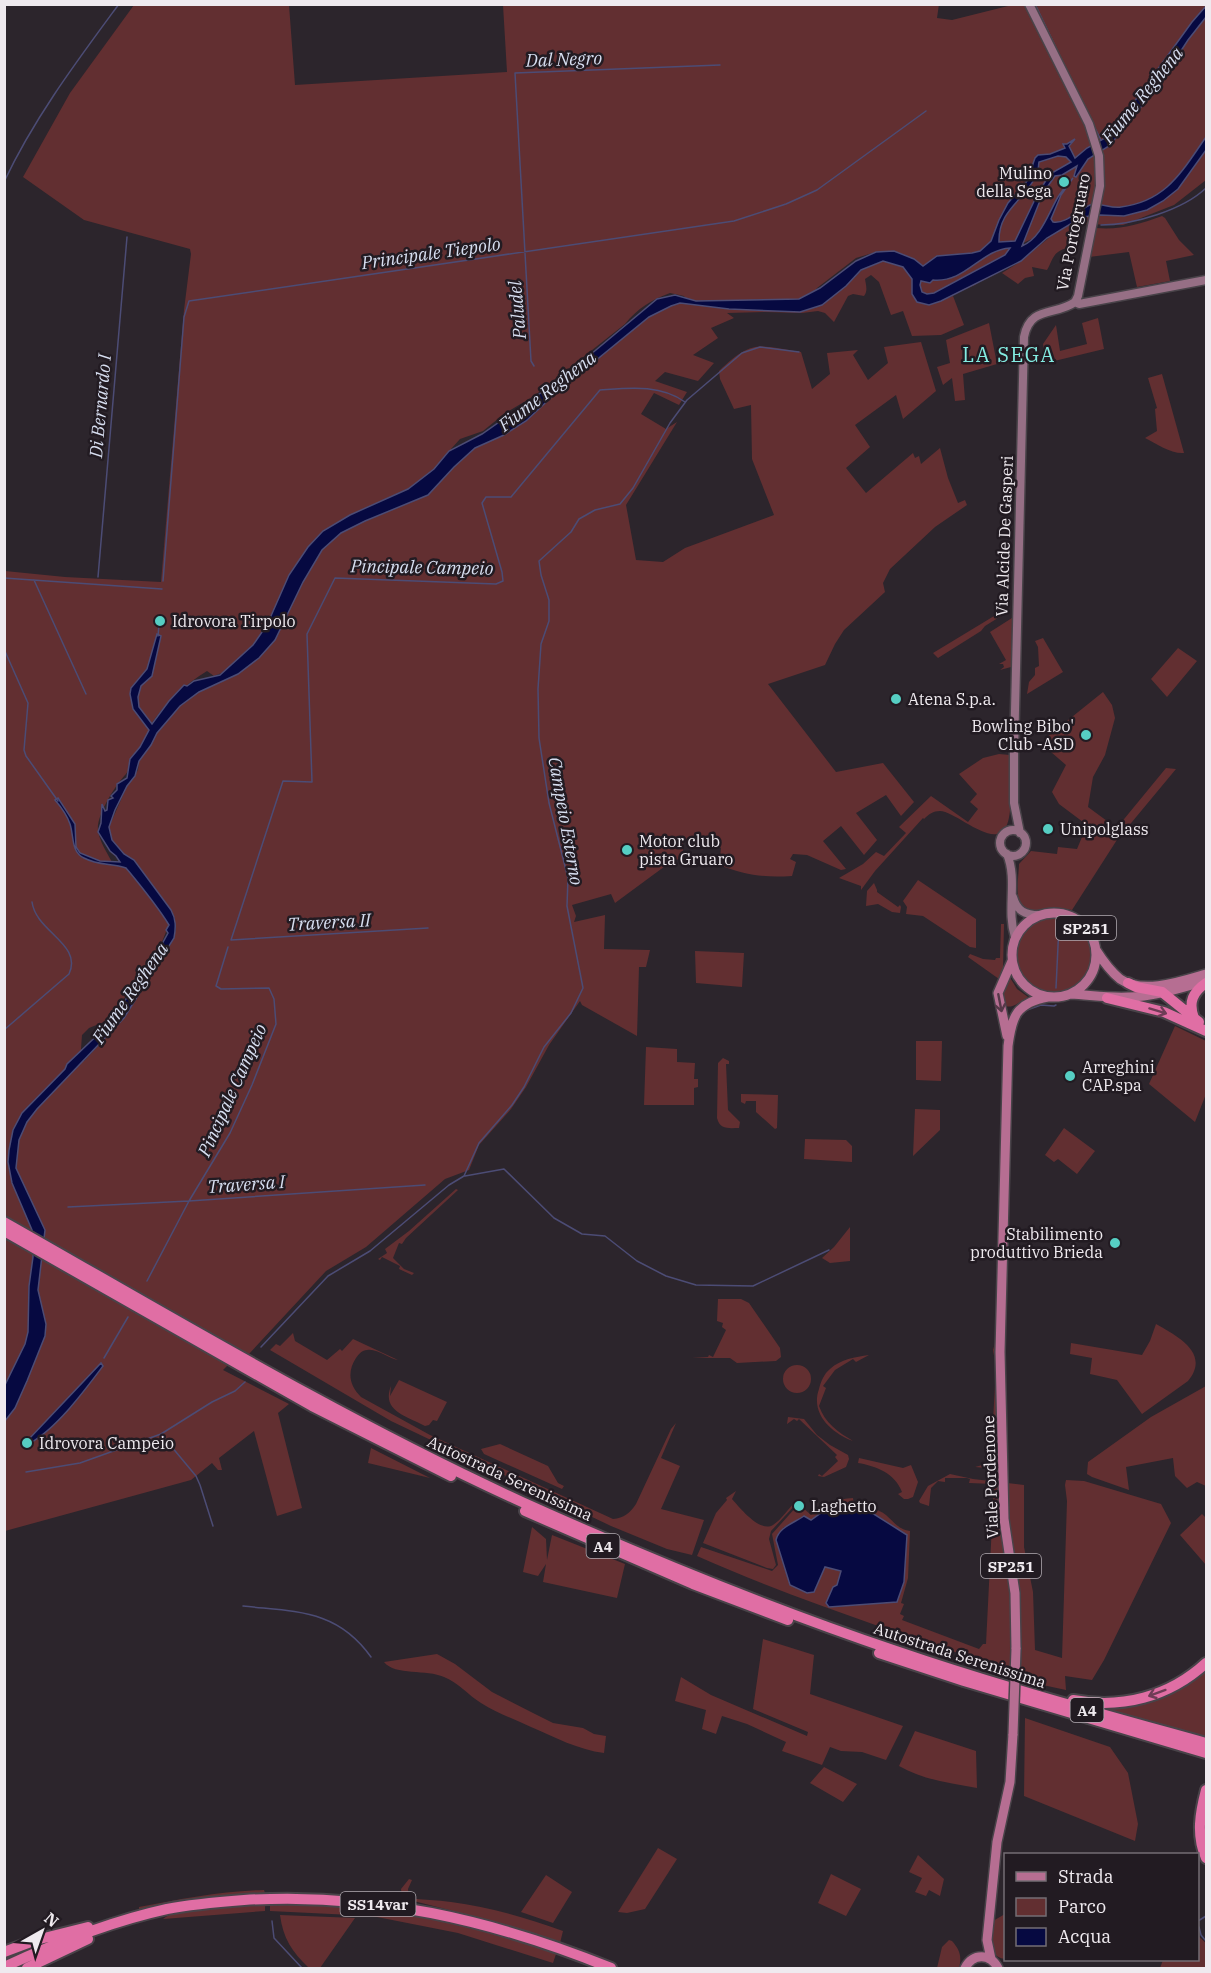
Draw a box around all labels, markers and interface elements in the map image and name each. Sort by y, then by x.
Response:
water label: Fiume Reghena [1095,42,1188,149]
water label: Dal Negro [524,46,603,72]
place label: Mulino della Sega [976,163,1052,201]
street label: Via Portogruaro [1052,172,1094,292]
marker: Mulino della Sega [1057,175,1071,189]
water label: Principale Tiepolo [359,232,502,274]
water label: Paludel [503,279,531,341]
district label: LA SEGA [962,341,1056,368]
water label: Fiume Reghena [493,346,601,437]
water label: Di Bernardo I [84,352,116,460]
street label: Via Alcide De Gasperi [991,455,1017,617]
water label: Pincipale Campeio [349,554,494,580]
place label: Idrovora Tirpolo [172,611,296,631]
marker: Idrovora Tirpolo [153,614,167,628]
place label: Atena S.p.a. [908,689,996,709]
marker: Atena S.p.a. [889,692,903,706]
place label: Bowling Bibo' Club -ASD [971,716,1074,754]
marker: Bowling Bibo' Club -ASD [1079,728,1093,742]
water label: Campeio Esterno [543,755,589,887]
place label: Unipolglass [1060,819,1149,839]
marker: Unipolglass [1041,822,1055,836]
place label: Motor club pista Gruaro [639,831,733,869]
marker: Motor club pista Gruaro [620,843,634,857]
water label: Traversa II [287,908,373,936]
road number: SP251 [1056,916,1116,940]
water label: Fiume Reghena [86,938,173,1049]
one-way arrow [995,993,1006,1012]
one-way arrow [1148,1006,1167,1017]
water label: Pincipale Campeio [192,1020,272,1161]
place label: Arreghini CAP.spa [1082,1057,1155,1095]
marker: Arreghini CAP.spa [1063,1069,1077,1083]
water label: Traversa I [206,1170,287,1198]
place label: Stabilimento produttivo Brieda [970,1224,1103,1262]
marker: Stabilimento produttivo Brieda [1108,1236,1122,1250]
street label: Viale Pordenone [978,1415,1002,1539]
street label: Autostrada Serenissima [424,1431,596,1525]
place label: Idrovora Campeio [39,1433,174,1453]
marker: Idrovora Campeio [20,1436,34,1450]
place label: Laghetto [811,1496,877,1516]
marker: Laghetto [792,1499,806,1513]
road number: A4 [586,1534,620,1558]
road number: SP251 [981,1554,1041,1578]
street label: Autostrada Serenissima [871,1618,1049,1692]
one-way arrow [1148,1689,1167,1700]
road number: A4 [1070,1698,1104,1722]
legend [1004,1853,1199,1961]
text: Strada [1058,1865,1114,1888]
road number: SS14var [340,1892,416,1916]
text: Parco [1058,1895,1106,1918]
north arrow [12,1901,72,1961]
text: N [40,1908,63,1931]
text: Acqua [1058,1925,1111,1948]

